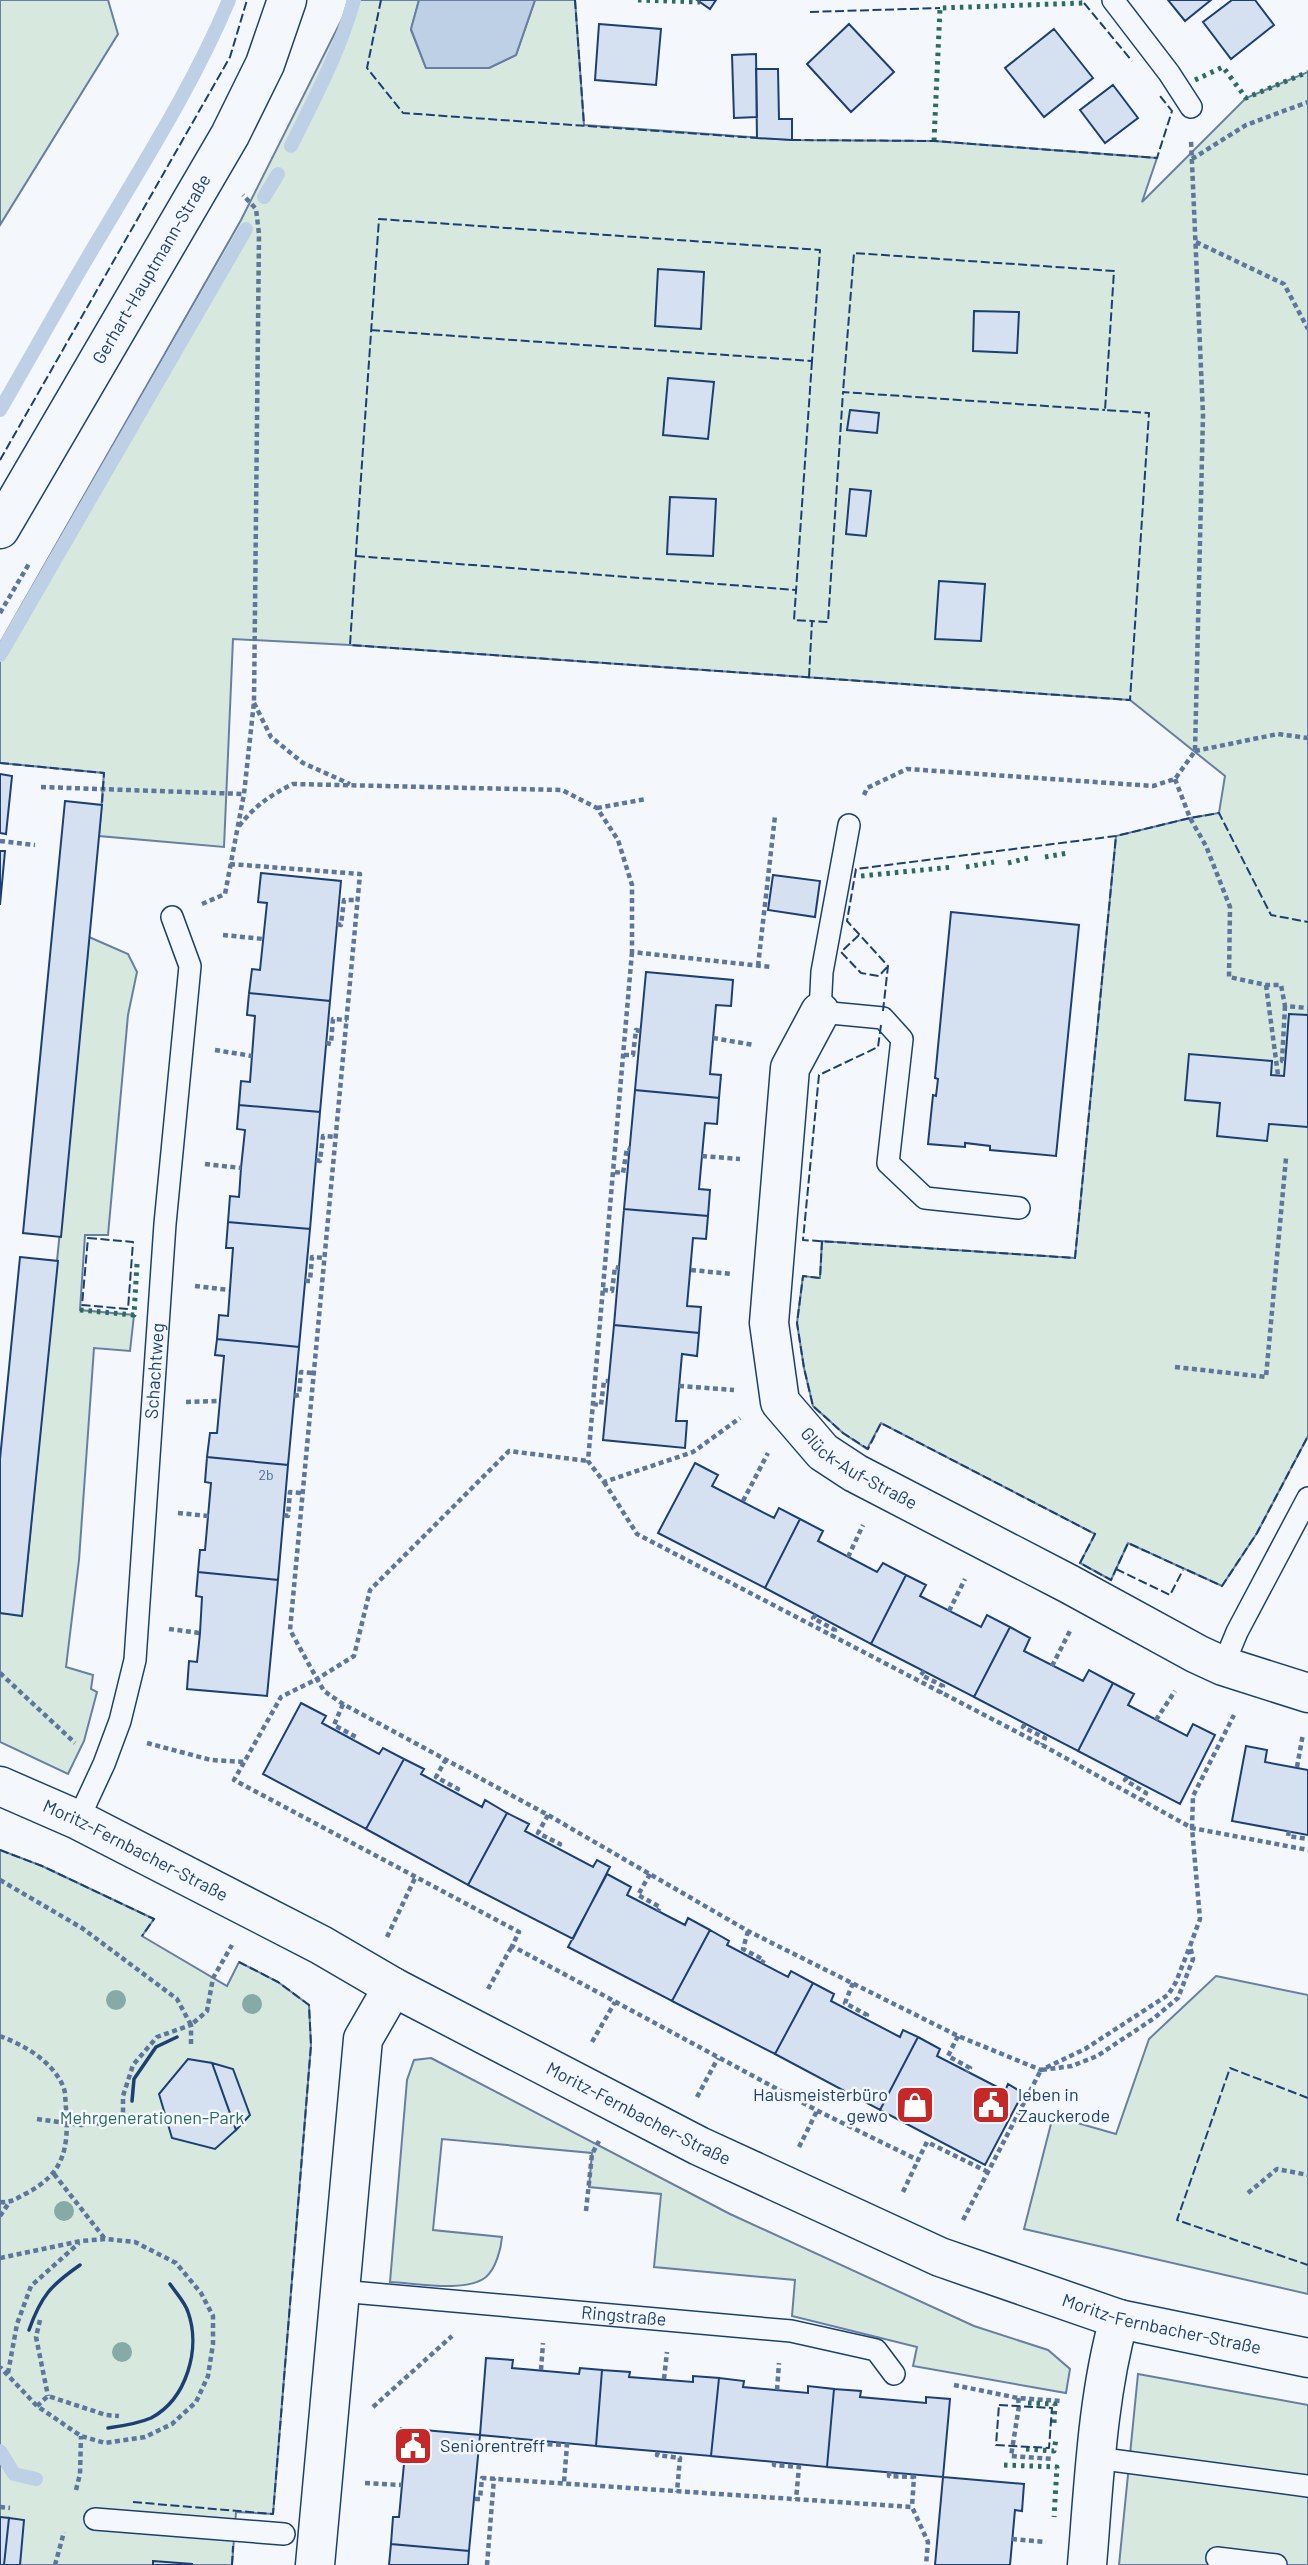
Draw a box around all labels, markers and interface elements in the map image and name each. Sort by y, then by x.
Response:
street label: Gerhart-Hauptmann-Straße [87,170,215,368]
street label: Schachtweg [140,1322,168,1420]
street label: Glück-Auf-Straße [797,1422,921,1513]
house number: 2b [258,1466,274,1483]
street label: Moritz-Fernbacher-Straße [40,1794,232,1905]
street label: Moritz-Fernbacher-Straße [543,2057,735,2169]
place label: Hausmeisterbüro gewo [753,2083,888,2126]
place label: leben in Zauckerode [1018,2083,1110,2126]
shop icon: Hausmeisterbüro gewo [894,2084,936,2126]
public building icon: leben in Zauckerode [970,2084,1012,2126]
park label: Mehrgenerationen-Park [60,2106,244,2128]
street label: Moritz-Fernbacher-Straße [1059,2288,1263,2358]
street label: Ringstraße [580,2300,667,2330]
public building icon: Seniorentreff [392,2425,434,2467]
place label: Seniorentreff [440,2434,545,2456]

